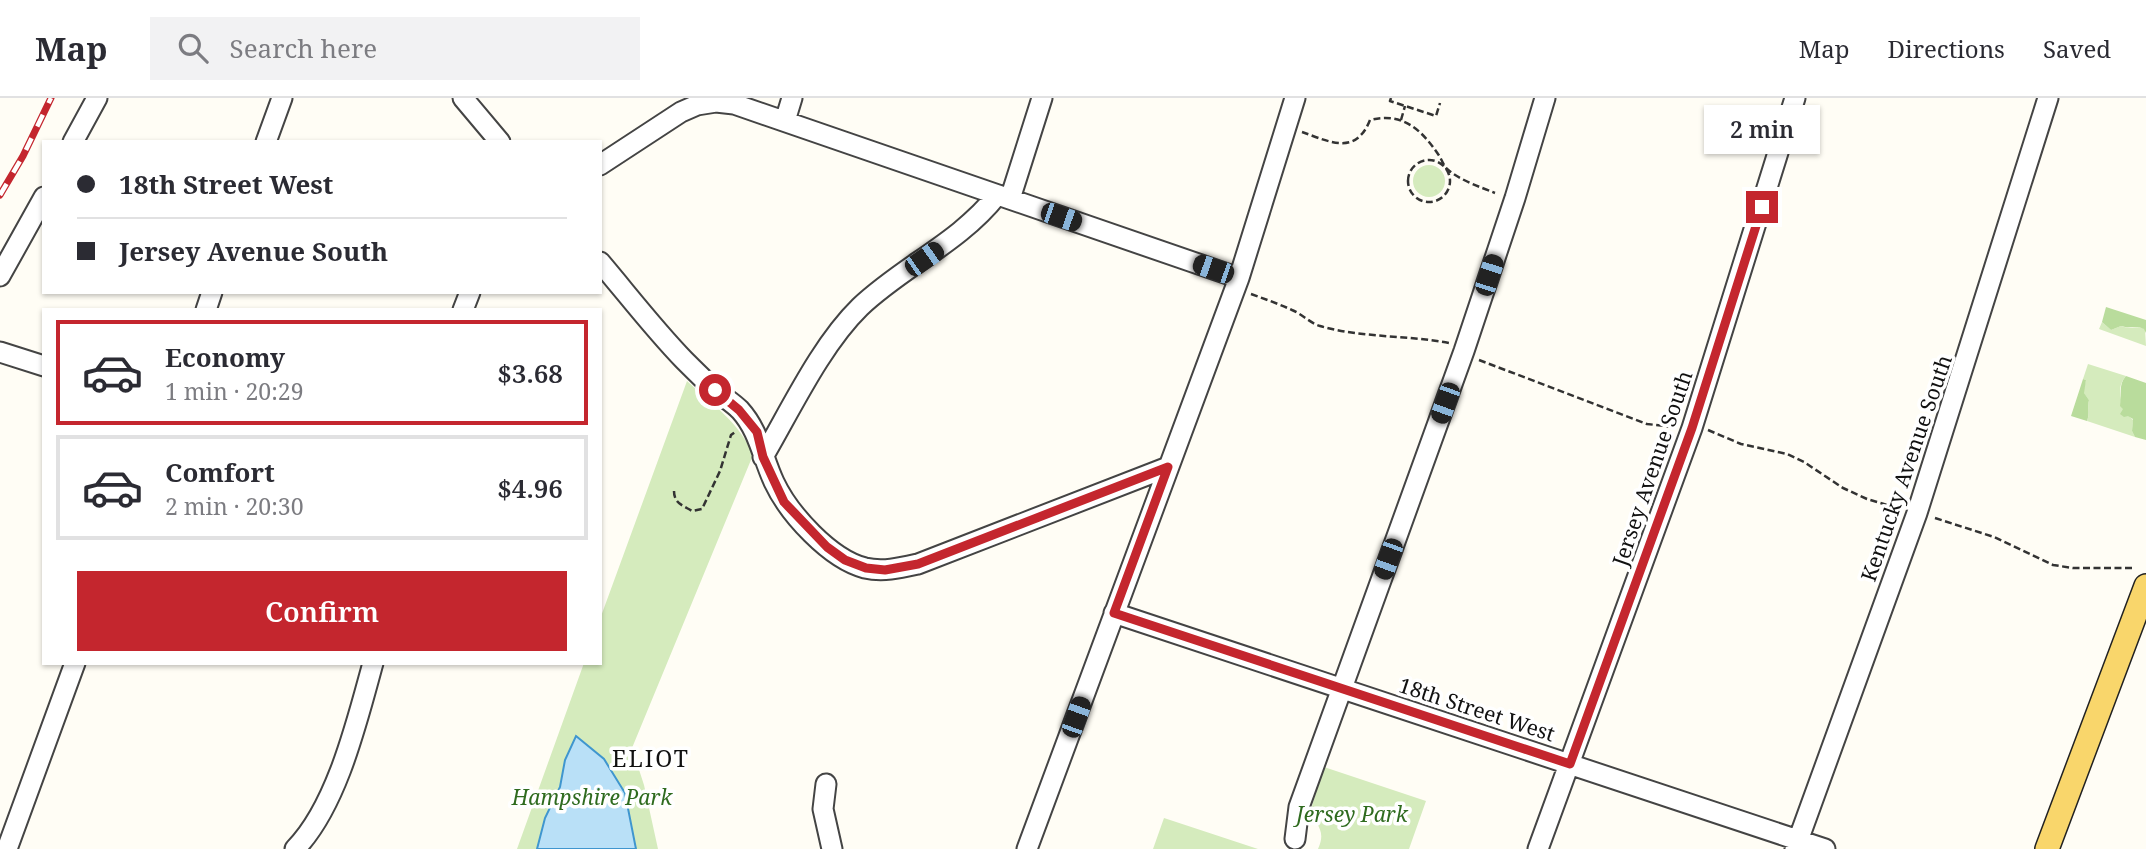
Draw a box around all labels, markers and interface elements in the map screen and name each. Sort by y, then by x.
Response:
search box [150,17,640,80]
text: Map [35,26,108,71]
icon: search [174,29,212,67]
text: Search here [230,30,377,66]
text: Map [1799,32,1850,65]
text: Directions [1888,32,2005,65]
text: Saved [2043,32,2111,65]
callout: 2 min [1704,105,1820,154]
text: 2 min [1730,113,1794,145]
text: 18th Street West [119,166,333,202]
route end [1746,191,1778,223]
car [1038,200,1085,234]
text: Jersey Avenue South [119,233,388,269]
car [901,238,948,280]
car [1190,252,1237,286]
car [1473,252,1506,298]
text: Economy [165,339,285,375]
icon: car [81,341,144,404]
street label: Kentucky Avenue South [1854,351,1958,585]
text: $3.68 [497,355,563,391]
street label: Jersey Avenue South [1605,367,1699,570]
route start [699,374,731,406]
text: 1 min · 20:29 [165,375,303,407]
car [1428,380,1463,426]
text: Comfort [165,454,275,490]
icon: car [81,456,144,519]
text: $4.96 [497,470,563,506]
text: 2 min · 20:30 [165,490,303,522]
car [1371,536,1406,582]
button: Confirm [77,571,567,651]
street label: 18th Street West [1395,671,1559,747]
car [1059,694,1094,740]
district label: ELIOT [612,742,690,774]
park label: Hampshire Park [511,783,673,811]
park label: Jersey Park [1292,800,1409,828]

